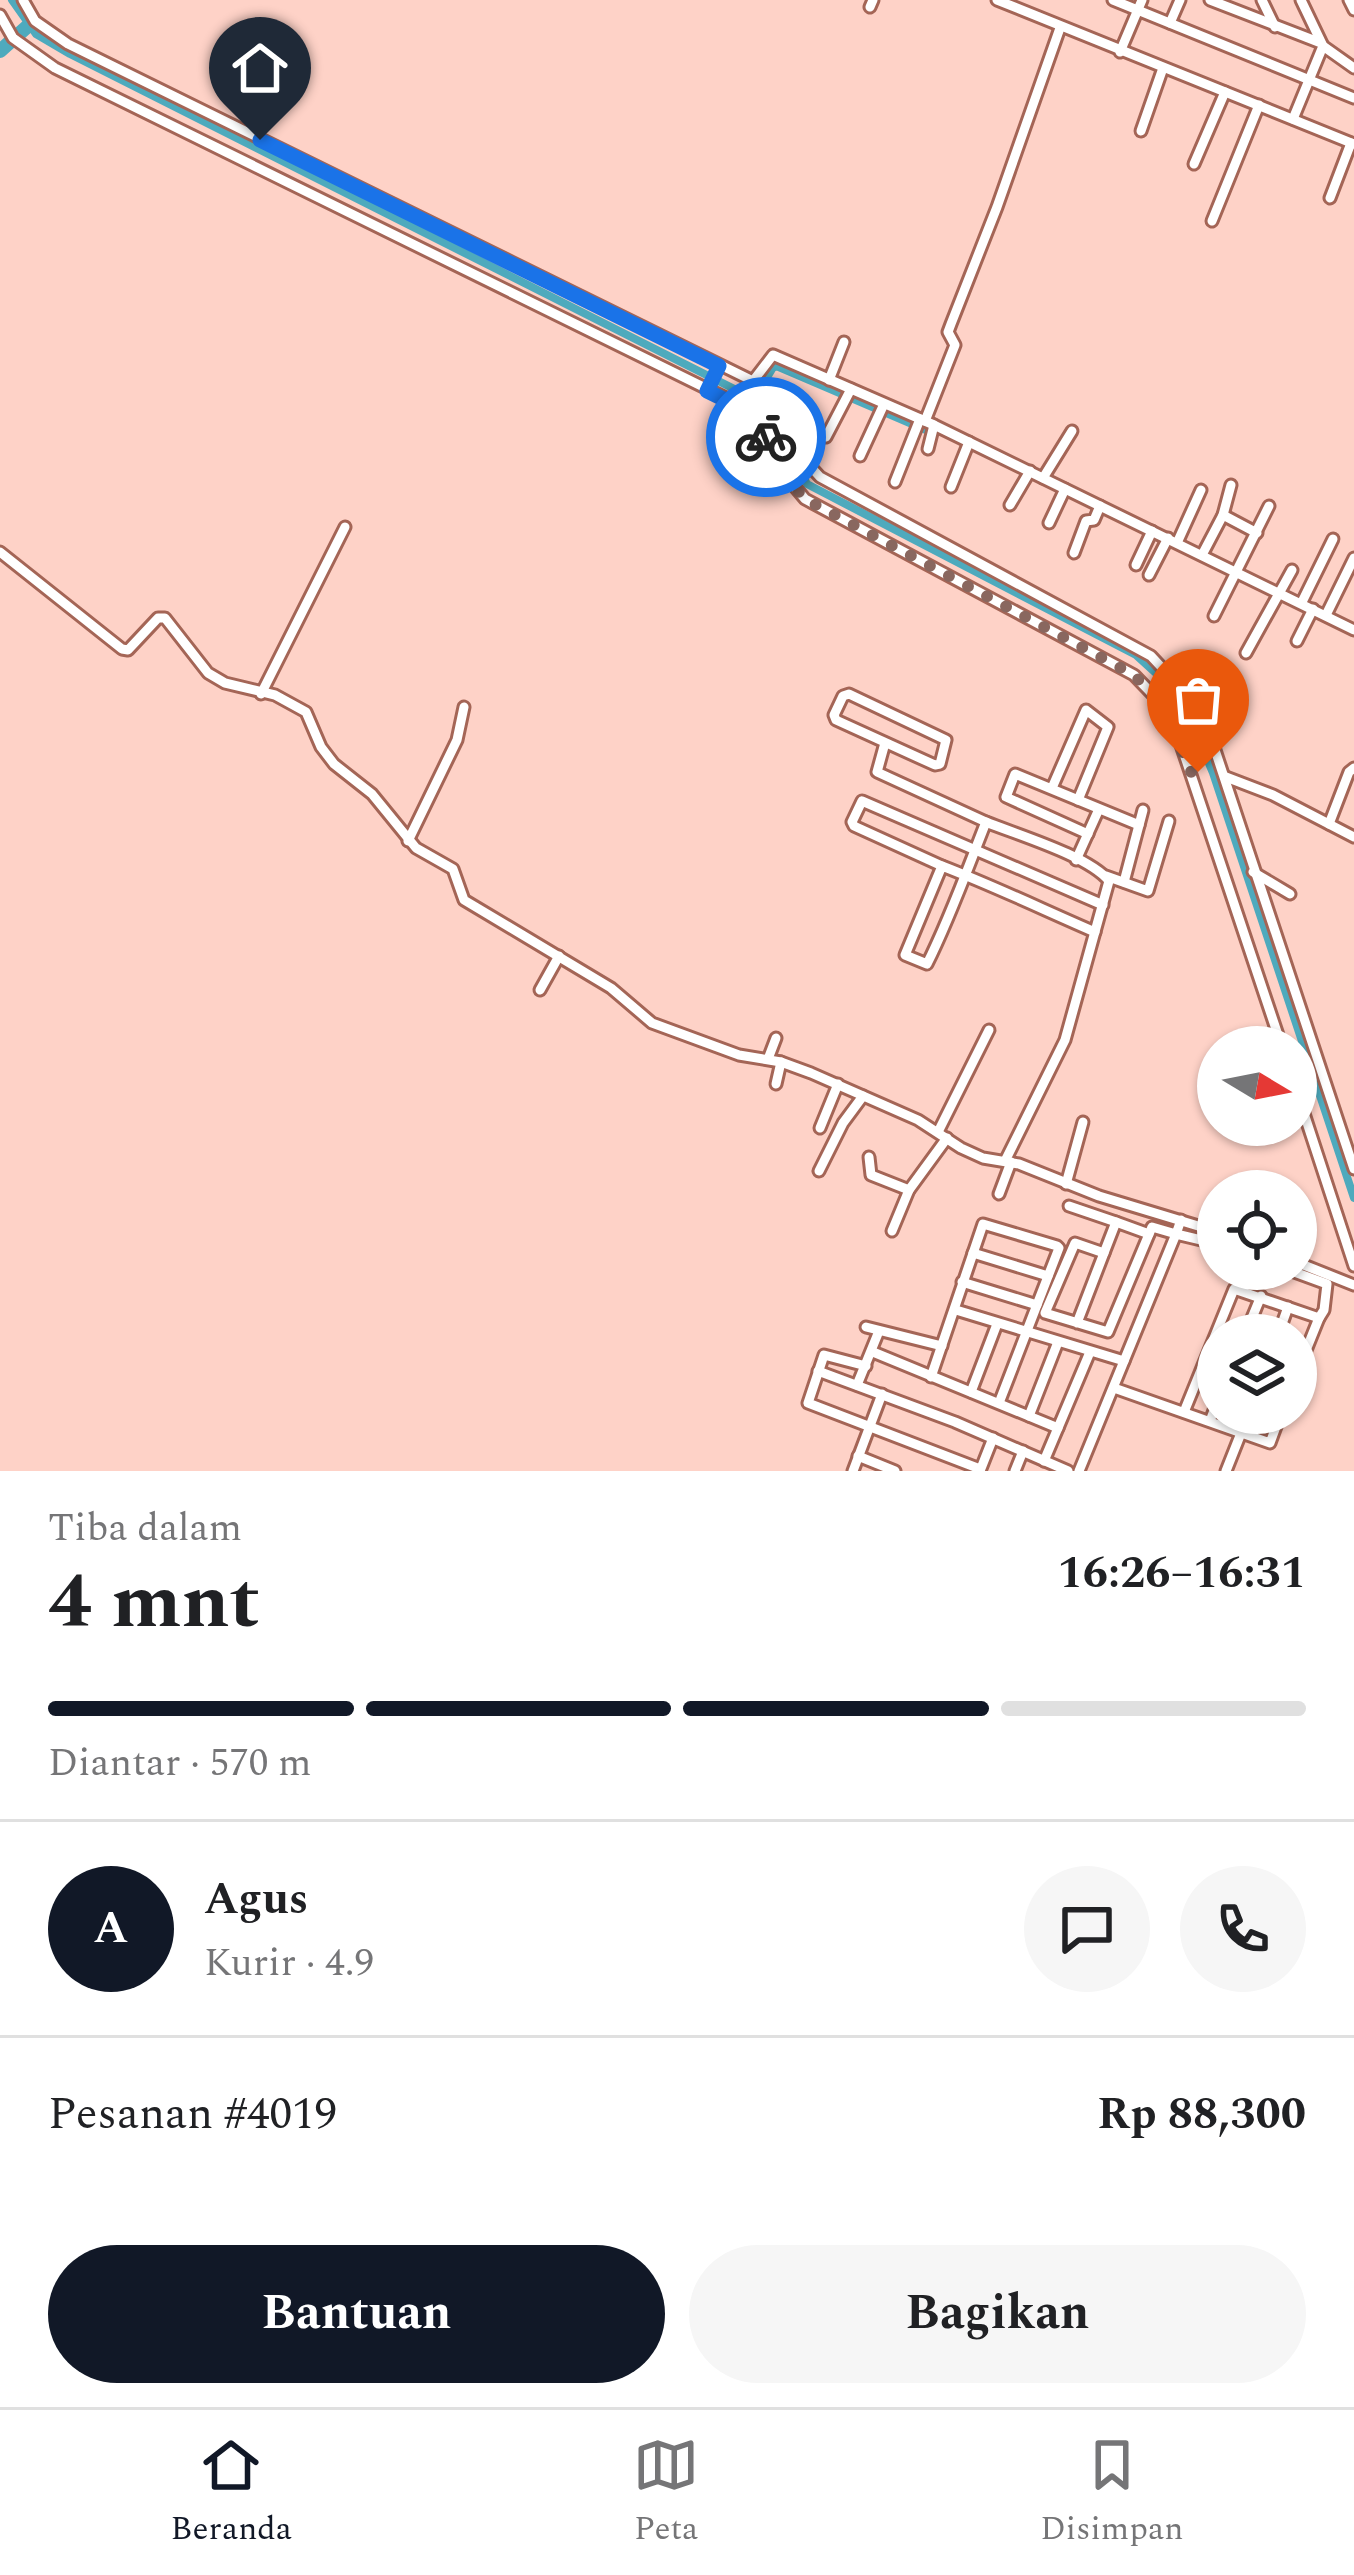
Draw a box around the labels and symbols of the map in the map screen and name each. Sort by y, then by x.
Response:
pin [209,17,311,140]
courier [706,377,826,497]
pin [1147,649,1249,772]
north arrow [1197,1026,1317,1146]

